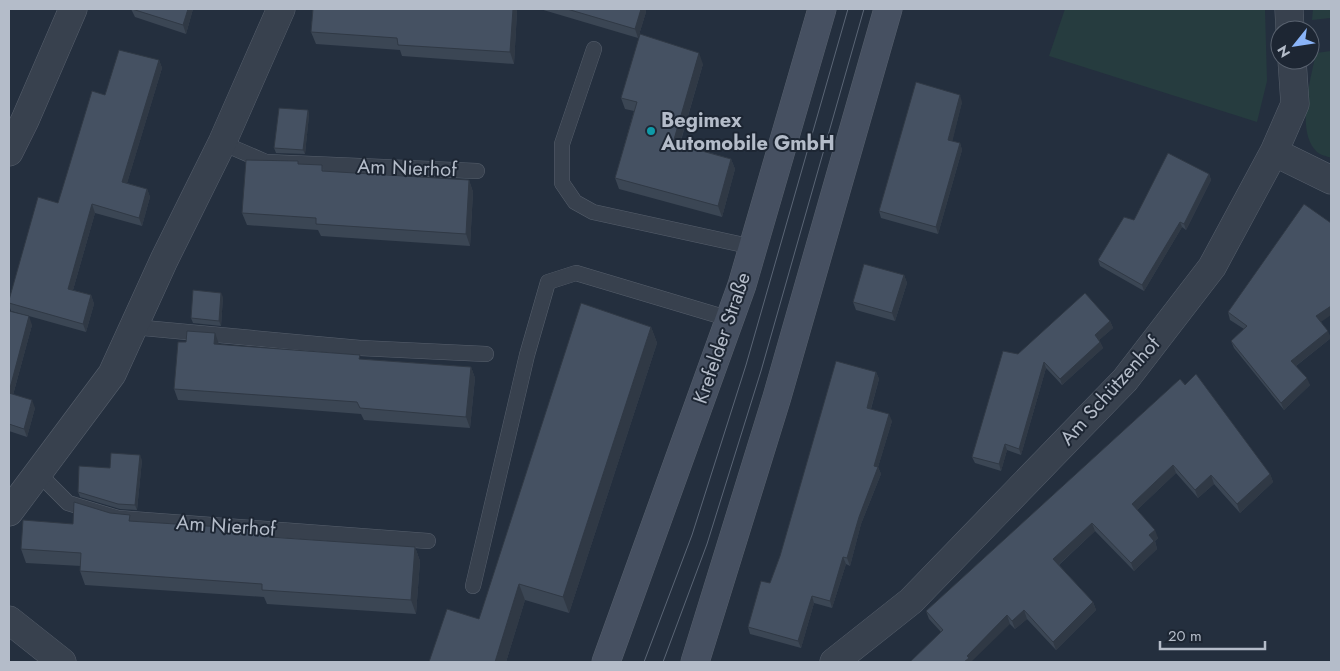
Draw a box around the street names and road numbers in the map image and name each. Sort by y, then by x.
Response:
street label: Am Nierhof [357,152,459,184]
street label: Krefelder Straße [686,268,758,408]
street label: Am Schützenhof [1053,329,1168,452]
street label: Am Nierhof [175,508,278,544]

